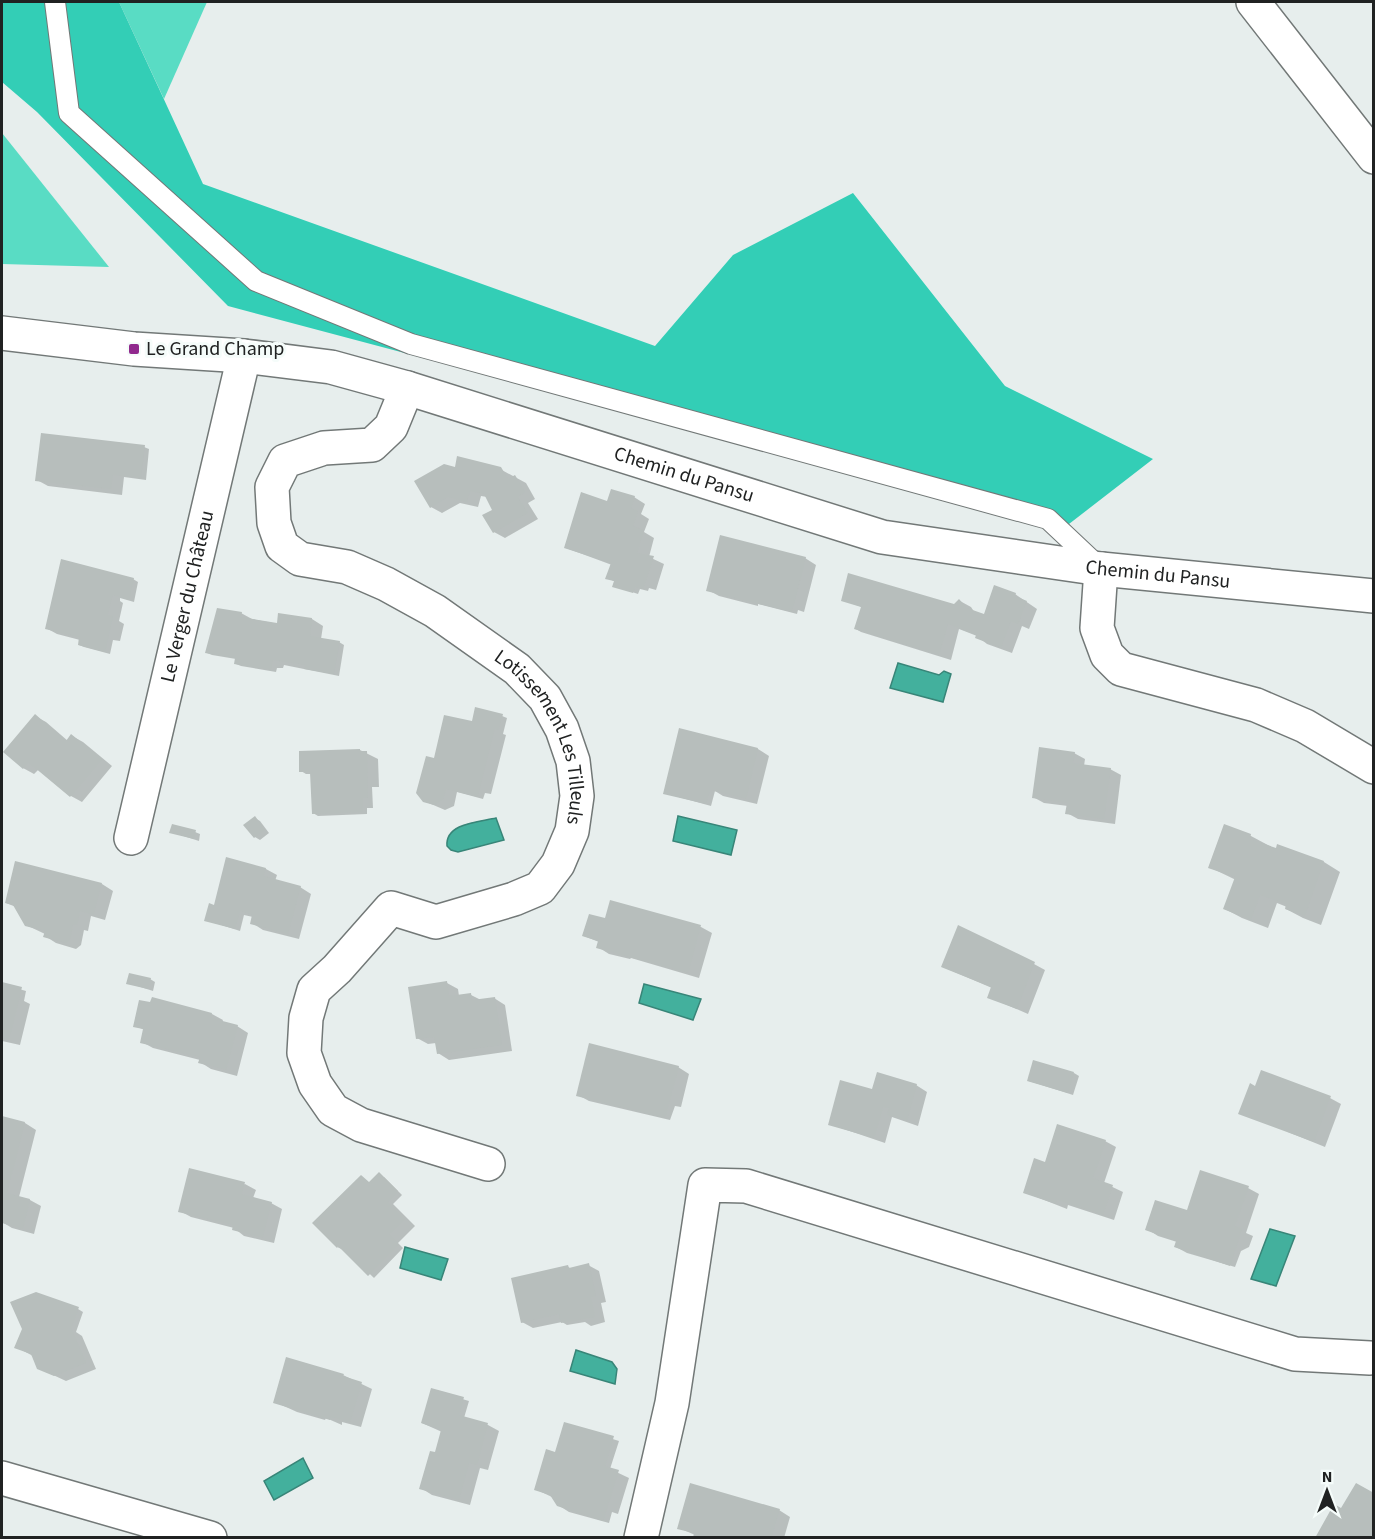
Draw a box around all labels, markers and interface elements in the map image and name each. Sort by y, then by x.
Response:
place label: Le Grand Champ [146,335,284,363]
marker: Le Grand Champ [127,342,141,356]
street label: Chemin du Pansu [610,440,758,510]
street label: Le Verger du Château [154,508,221,685]
street label: Chemin du Pansu [1084,553,1232,596]
street label: Lotissement Les Tilleuls [488,643,591,826]
north arrow [1297,1461,1357,1521]
text: N [1322,1466,1332,1488]

